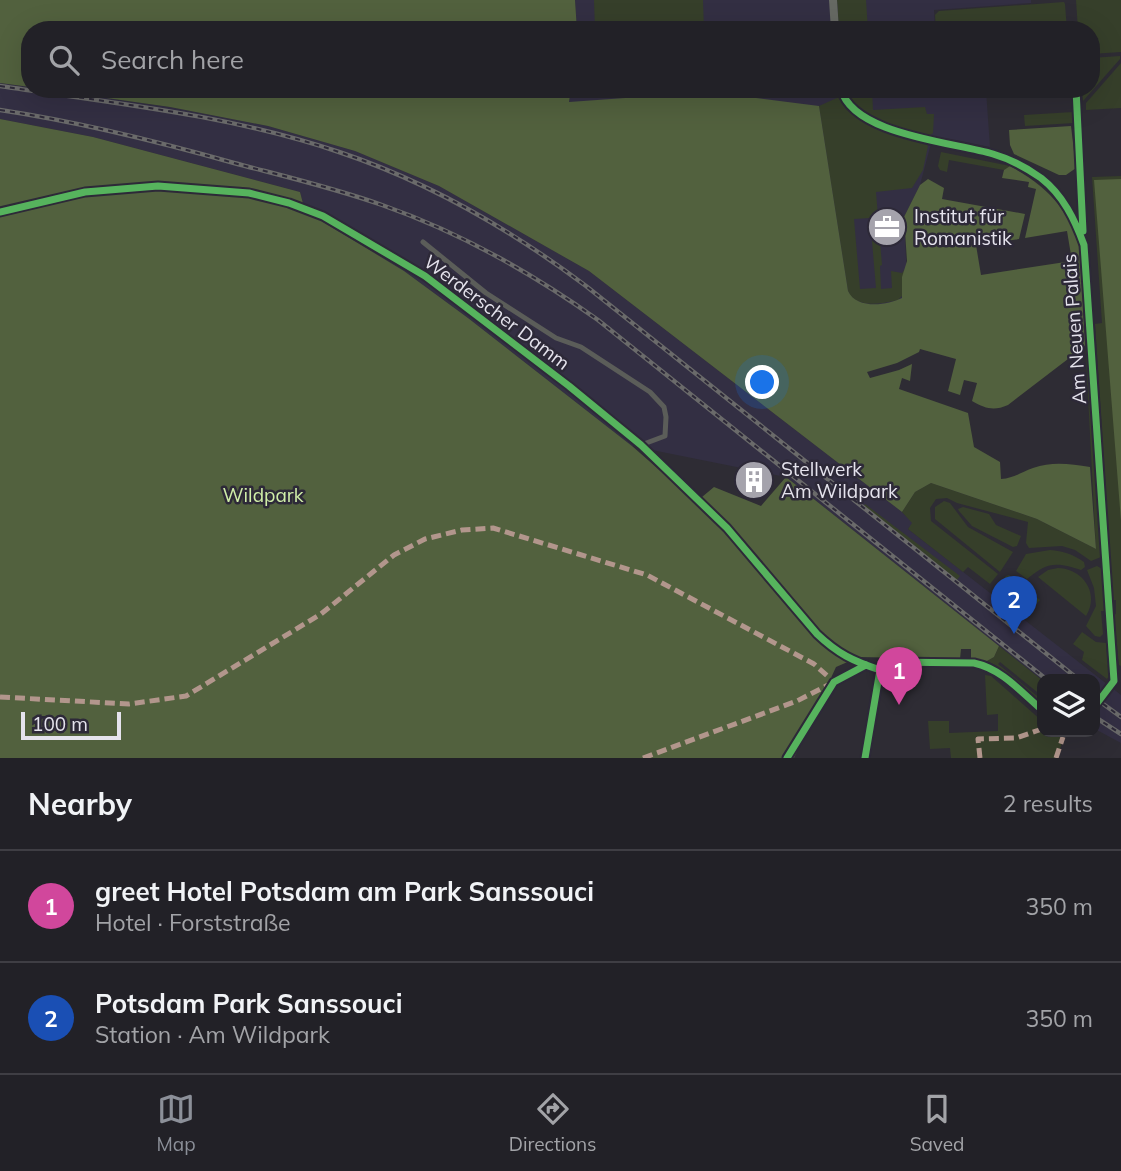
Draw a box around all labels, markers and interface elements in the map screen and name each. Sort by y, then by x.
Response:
search box [21,21,1100,98]
icon: search [45,41,83,79]
text: Search here [101,43,244,76]
place label: Institut für Romanistik [914,204,1012,250]
office icon: Institut für Romanistik [866,206,908,248]
street label: Werderscher Damm [419,249,575,375]
street label: Am Neuen Palais [1057,253,1091,405]
your location [745,365,779,399]
place label: Stellwerk Am Wildpark [781,457,898,503]
building icon: Stellwerk Am Wildpark [733,459,775,501]
park label: Wildpark [222,483,304,507]
pin: 2 [991,576,1037,634]
pin: 1 [876,647,922,705]
map controls [1037,674,1100,737]
button: layers [1037,674,1100,737]
scale bar [21,709,121,741]
text: 100 m [32,712,88,736]
text: Nearby [28,785,132,823]
text: 2 results [1003,789,1093,818]
text: greet Hotel Potsdam am Park Sanssouci [95,875,594,908]
text: 1 [44,892,58,921]
text: 350 m [1025,892,1093,921]
text: Hotel · Forststraße [95,908,291,937]
text: Potsdam Park Sanssouci [95,987,402,1020]
text: 2 [44,1004,58,1033]
text: 350 m [1025,1004,1093,1033]
text: Station · Am Wildpark [95,1020,330,1049]
tab: Map [157,1090,196,1156]
tab: Directions [509,1090,597,1156]
tab: Saved [910,1090,964,1156]

